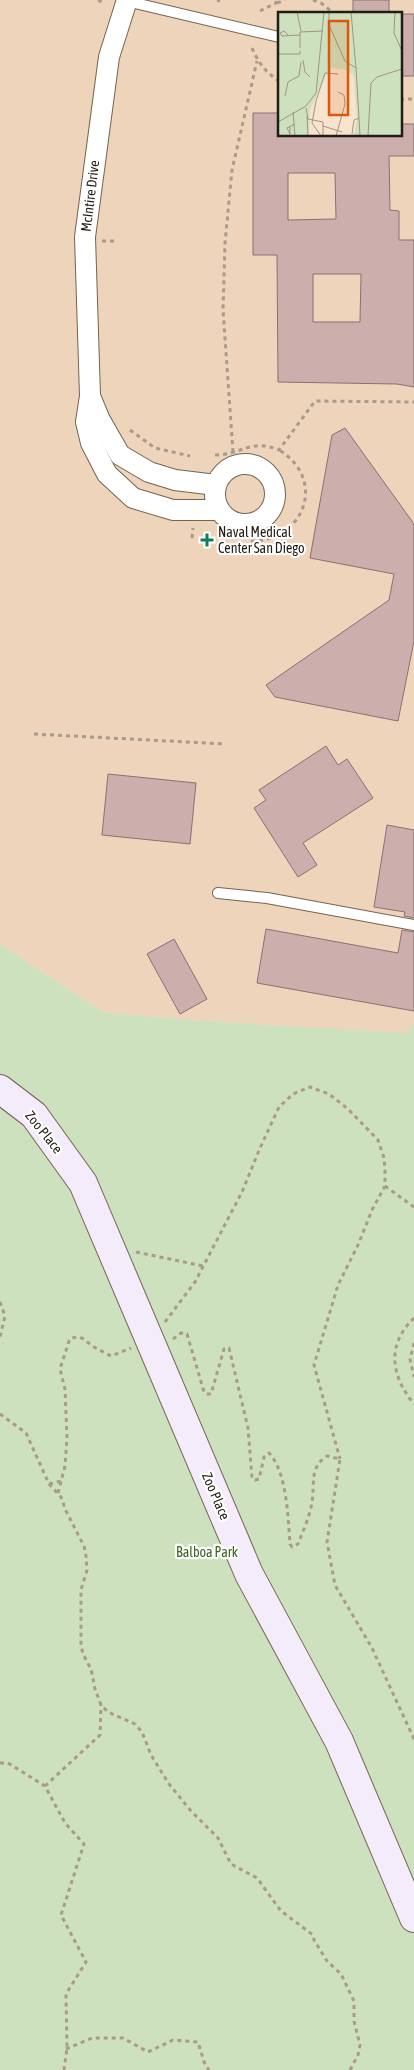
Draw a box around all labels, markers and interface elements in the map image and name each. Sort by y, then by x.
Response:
inset map [278,12,402,136]
street label: McIntire Drive [78,159,102,233]
place label: Naval Medical Center San Diego [218,524,305,556]
marker: Naval Medical Center San Diego [200,533,214,547]
street label: Zoo Place [22,1108,66,1156]
street label: Zoo Place [199,1470,233,1522]
park label: Balboa Park [176,1544,238,1560]

